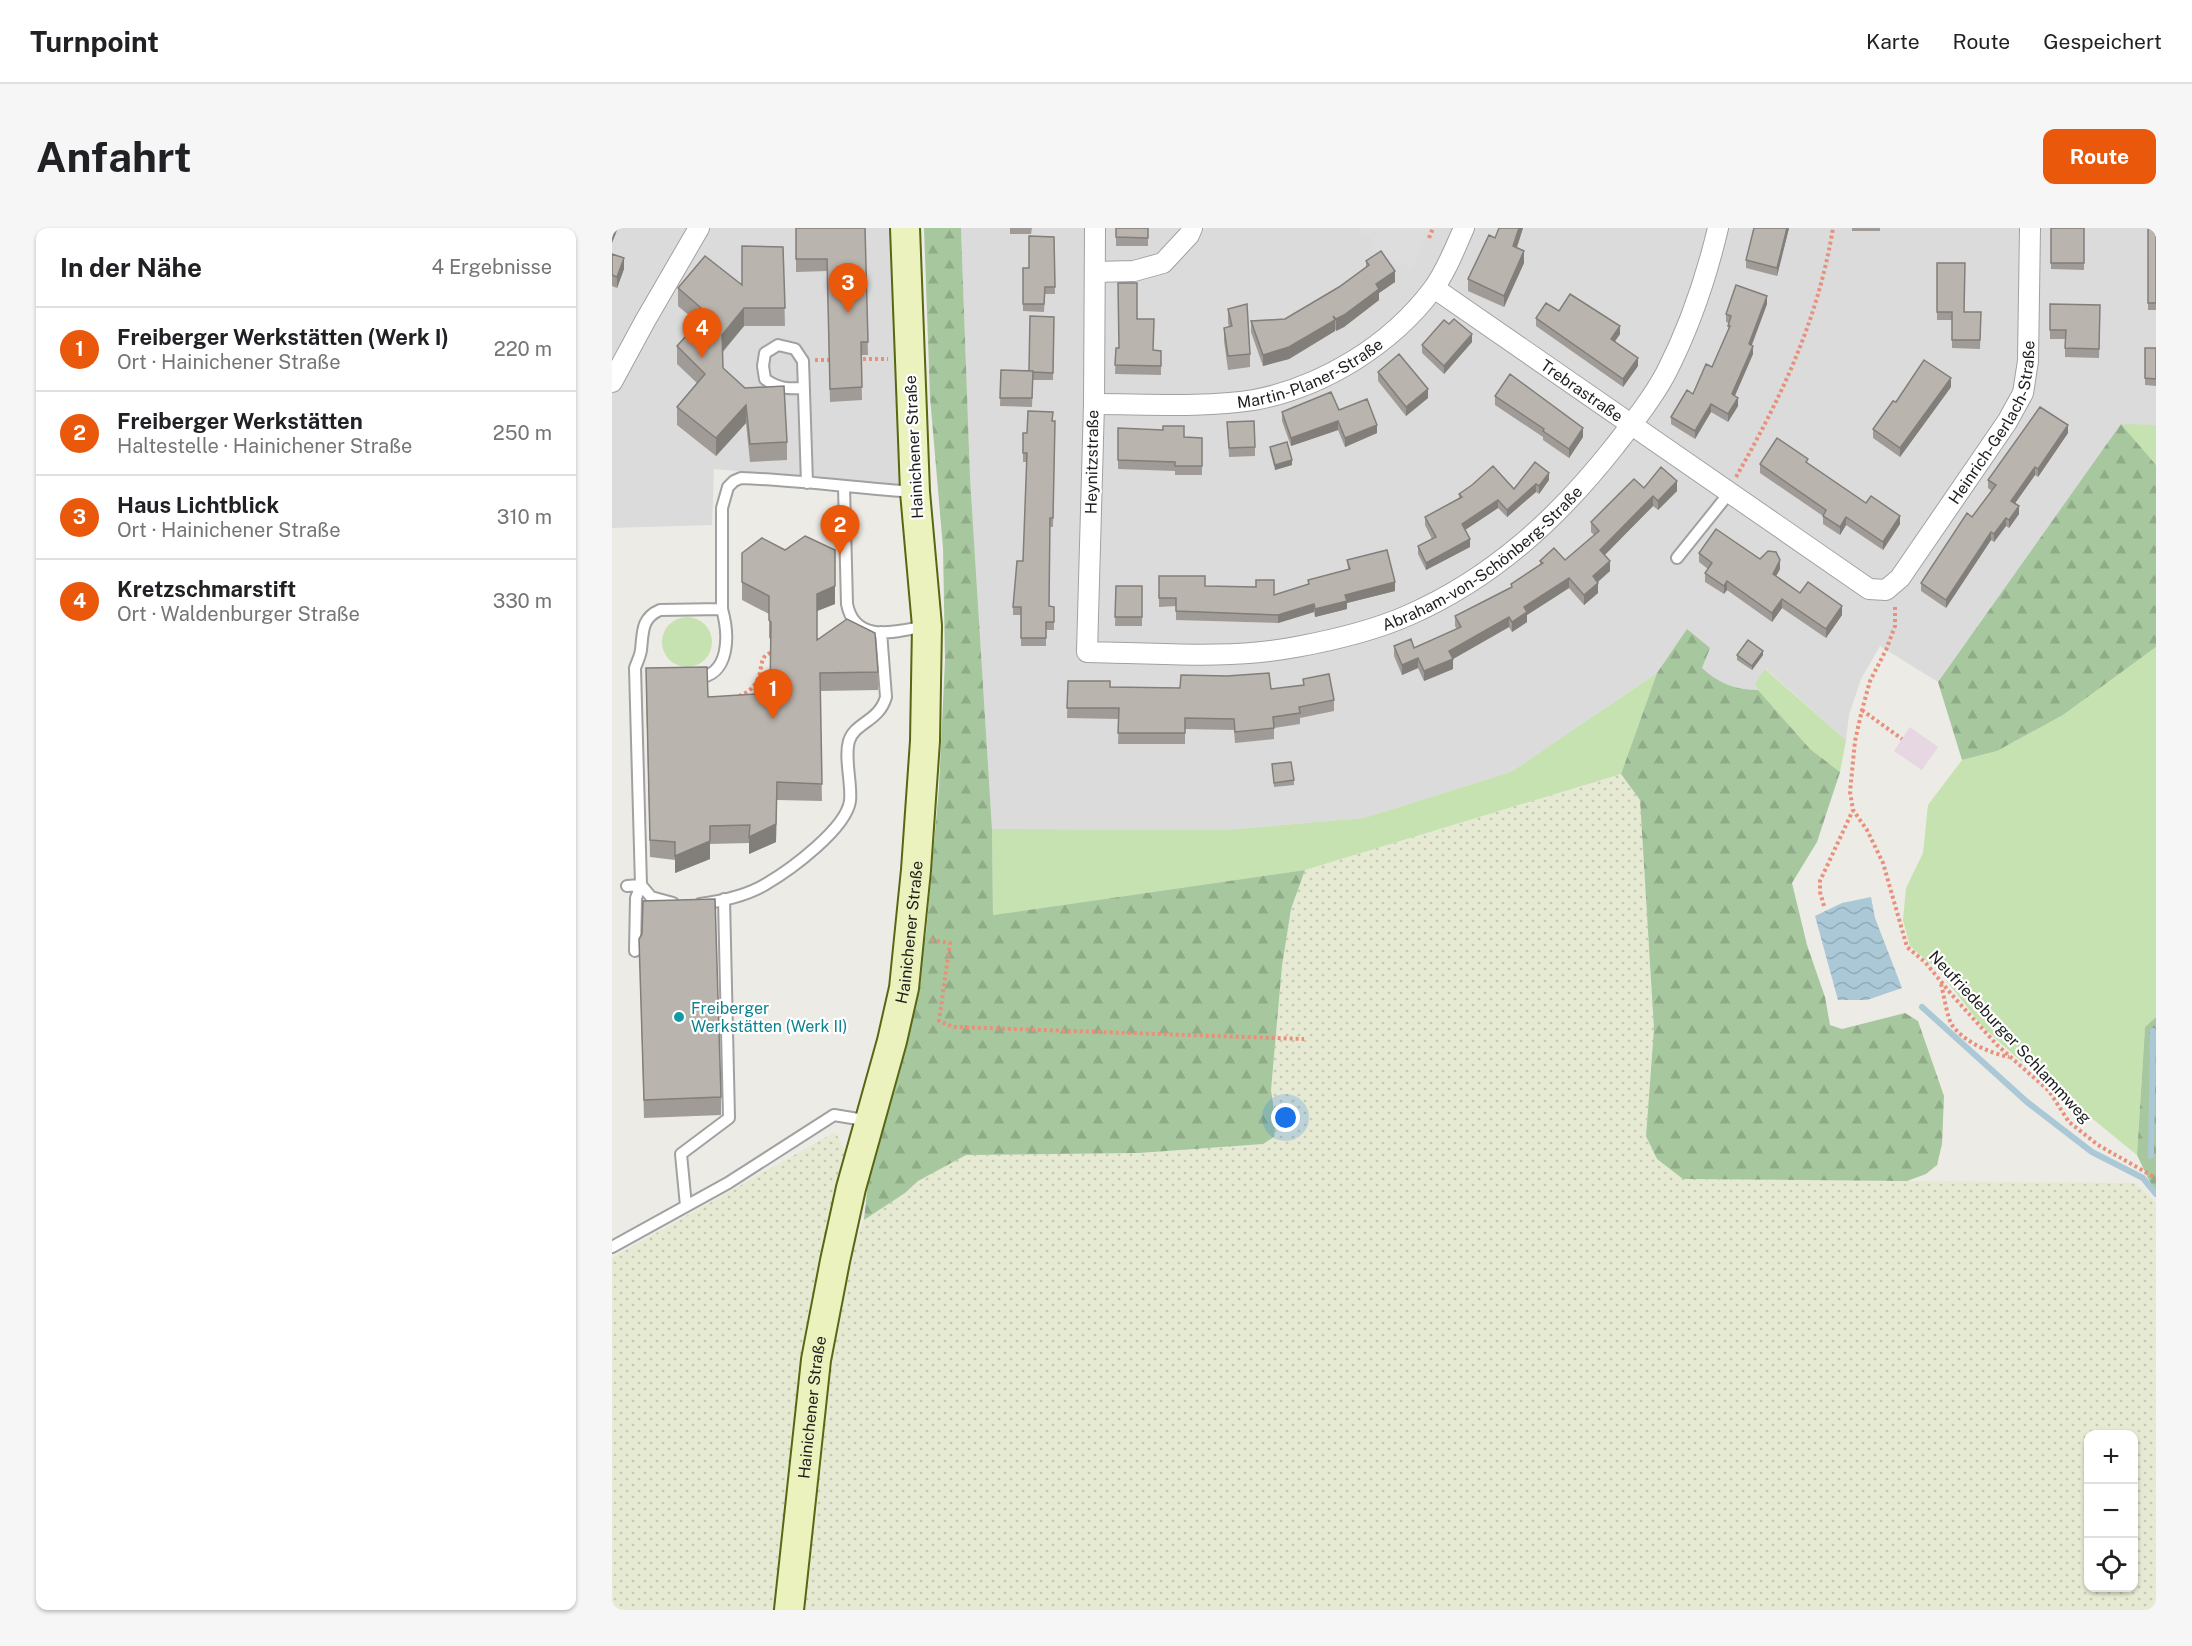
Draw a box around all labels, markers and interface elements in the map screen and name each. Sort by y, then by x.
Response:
text: Turnpoint [30,25,159,58]
text: Karte [1866,29,1920,54]
text: Route [1953,29,2010,54]
text: Gespeichert [2043,29,2162,54]
button: Route [2043,129,2156,184]
text: Anfahrt [36,132,192,181]
text: In der Nähe [60,252,202,283]
text: 4 Ergebnisse [432,255,552,279]
pin: 3 [828,264,868,313]
pin: 4 [682,308,722,358]
text: Freiberger Werkstätten (Werk I) [117,324,449,350]
street label: Martin-Planer-Straße [1236,334,1386,412]
text: 1 [75,337,84,361]
text: 220 m [494,337,552,361]
street label: Heinrich-Gerlach-Straße [1944,341,2038,507]
text: Ort · Hainichener Straße [117,350,340,374]
street label: Trebrastraße [1537,355,1627,426]
street label: Hainichener Straße [901,375,927,519]
text: Freiberger Werkstätten [117,408,363,434]
street label: Heynitzstraße [1082,410,1102,514]
text: 2 [73,421,86,445]
text: 250 m [493,421,552,445]
text: Haltestelle · Hainichener Straße [117,434,412,458]
street label: Abraham-von-Schönberg-Straße [1380,482,1586,634]
text: Haus Lichtblick [117,492,279,518]
text: 3 [73,505,86,529]
text: 310 m [497,505,552,529]
pin: 2 [820,506,860,555]
text: Ort · Hainichener Straße [117,518,340,542]
text: Kretzschmarstift [117,576,296,602]
text: 4 [73,589,86,613]
text: 330 m [493,589,552,613]
text: Ort · Waldenburger Straße [117,602,360,626]
pin: 1 [754,670,792,719]
street label: Hainichener Straße [891,860,926,1006]
street label: Neufriedeburger Schlammweg [1925,947,2095,1127]
place label: Freiberger Werkstätten (Werk II) [691,999,847,1036]
marker: Freiberger Werkstätten (Werk II) [672,1010,686,1024]
your location [1271,1103,1300,1132]
street label: Hainichener Straße [794,1334,830,1480]
map controls [2084,1430,2138,1592]
button: + [2084,1430,2138,1484]
button: − [2084,1484,2138,1538]
button: locate [2084,1538,2138,1592]

